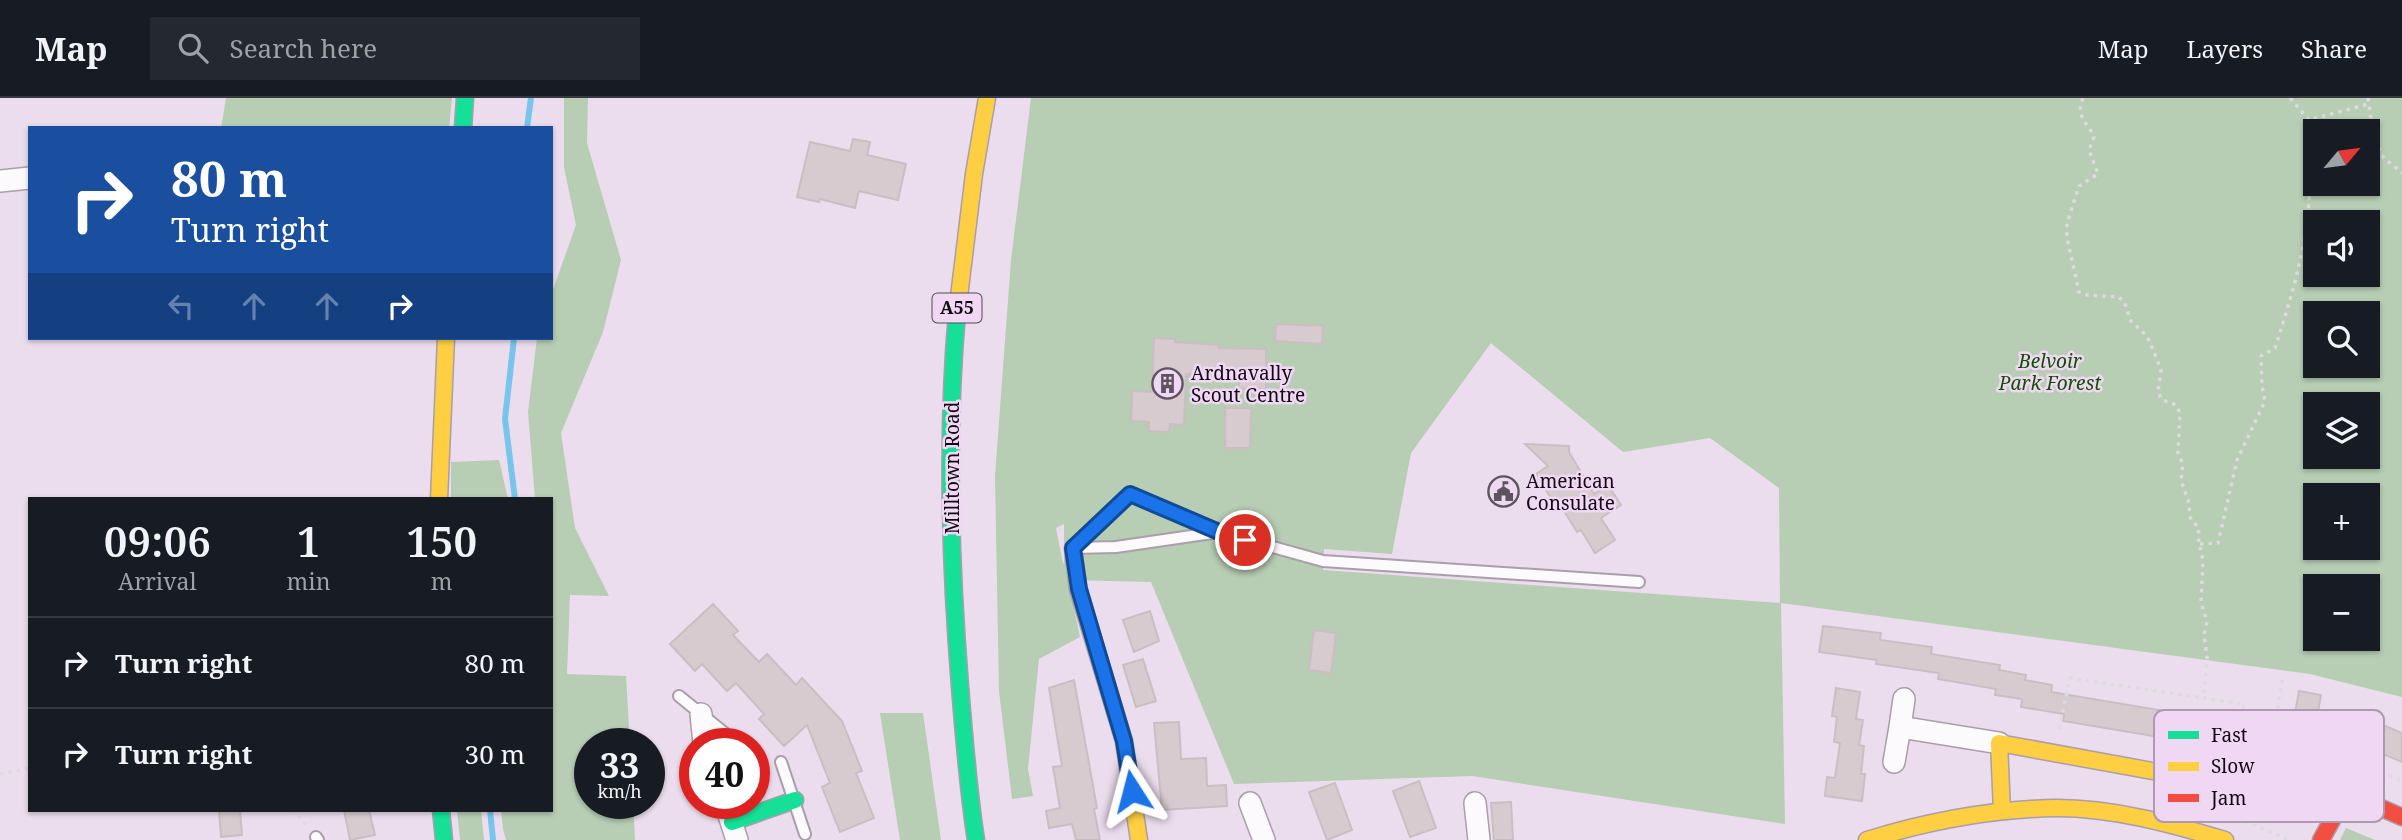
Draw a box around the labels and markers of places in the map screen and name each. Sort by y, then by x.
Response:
place label: Ardnavally Scout Centre [1191,360,1305,408]
building icon: Ardnavally Scout Centre [1151,367,1185,401]
place label: American Consulate [1526,468,1615,516]
public building icon: American Consulate [1486,475,1520,509]
pin [1215,510,1275,570]

